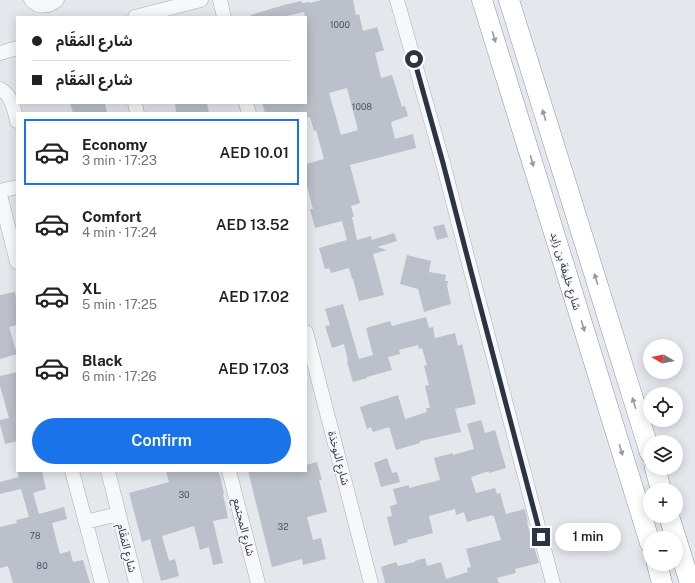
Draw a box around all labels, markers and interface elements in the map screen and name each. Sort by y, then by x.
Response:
house number: 1000 [330,19,351,30]
text: شارع المَقَام [56,32,133,49]
one-way arrow [491,32,497,44]
route start [405,50,423,68]
text: شارع المَقَام [56,71,133,88]
house number: 1008 [352,101,372,112]
one-way arrow [541,108,547,120]
icon: car [34,134,70,170]
text: Economy [82,136,147,153]
text: AED 10.01 [219,144,289,161]
text: 3 min · 17:23 [82,153,157,168]
one-way arrow [529,156,535,168]
icon: car [34,206,70,242]
text: Comfort [82,208,142,225]
text: AED 13.52 [216,216,289,233]
text: 4 min · 17:24 [82,225,157,240]
street label: شارع خليفة بن زايد [547,231,584,312]
one-way arrow [592,272,598,284]
icon: car [34,278,70,314]
text: XL [82,280,101,297]
text: AED 17.02 [218,288,289,305]
text: 5 min · 17:25 [82,297,157,312]
one-way arrow [580,320,586,332]
north arrow [643,339,683,379]
map controls [643,339,683,571]
icon: car [34,350,70,386]
text: Black [82,352,122,369]
text: AED 17.03 [218,360,289,377]
text: 6 min · 17:26 [82,369,157,384]
button: locate [643,387,683,427]
one-way arrow [631,397,637,409]
button: Confirm [32,418,291,464]
street label: شارع النوخذة [324,430,352,487]
button: layers [643,435,683,475]
one-way arrow [618,444,624,456]
button: + [643,483,683,523]
house number: 30 [178,489,190,500]
street label: شارع المجتمع [229,497,257,558]
house number: 32 [277,521,289,532]
street label: شارع المَقَام [113,522,139,575]
callout: 1 min [555,523,621,551]
route end [532,528,550,546]
text: 1 min [573,529,603,544]
house number: 78 [29,530,41,541]
button: − [643,531,683,571]
house number: 80 [36,560,48,571]

